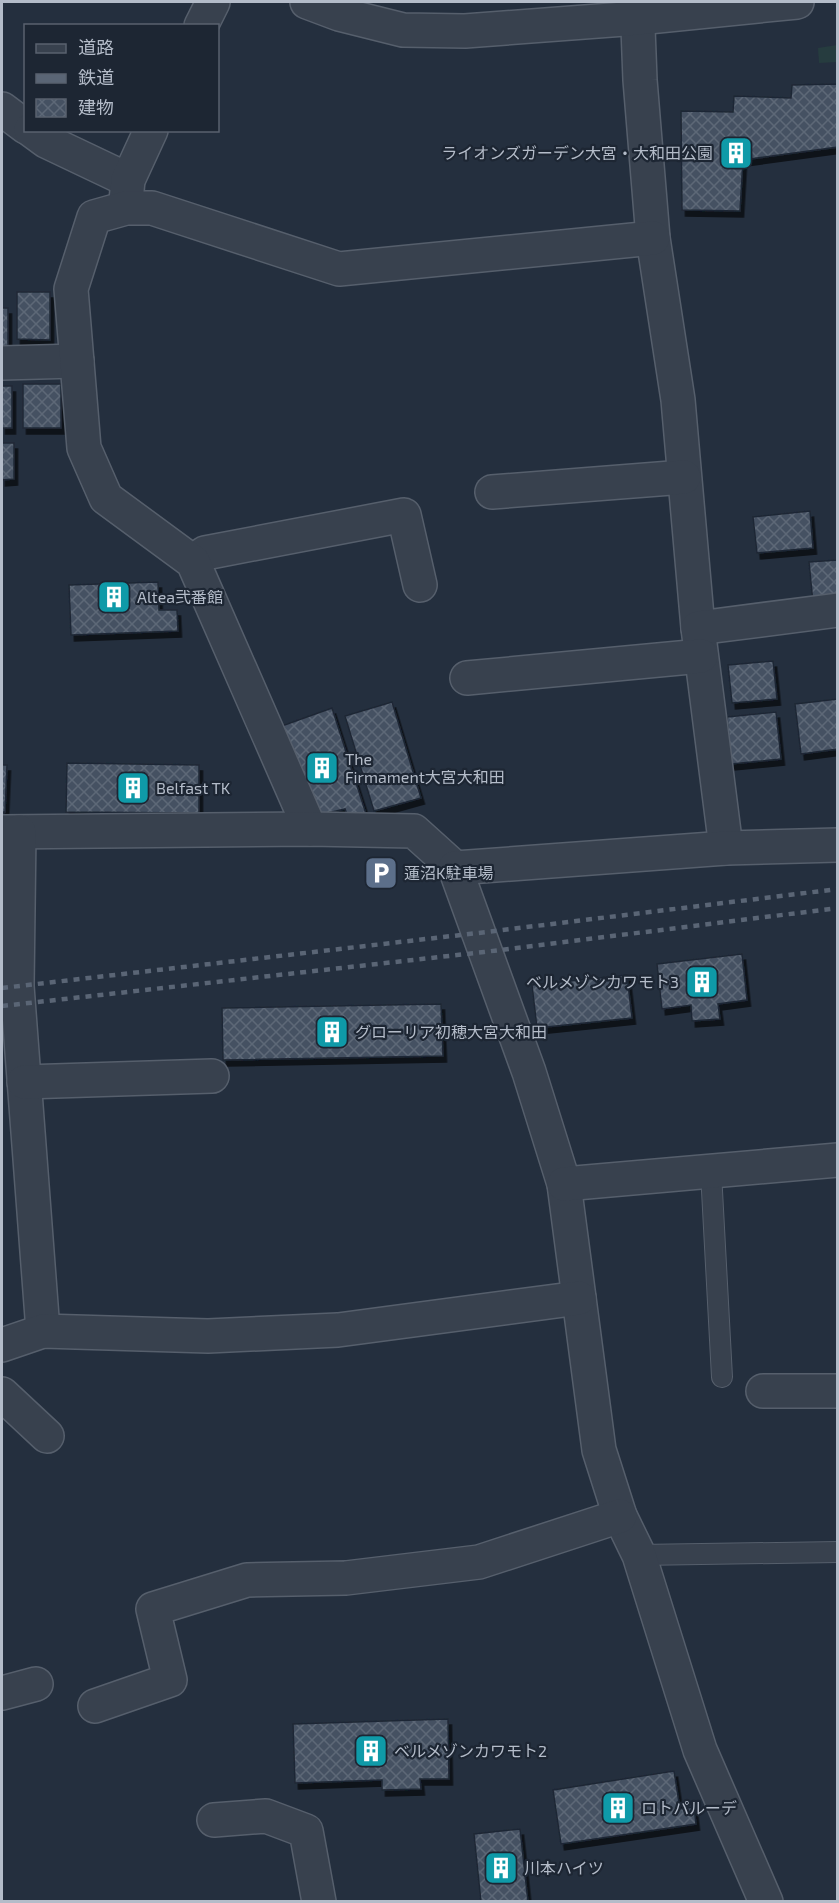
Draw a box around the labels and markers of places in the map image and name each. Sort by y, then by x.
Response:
building icon: ライオンズガーデン大宮・大和田公園 [718,135,754,171]
place label: ライオンズガーデン大宮・大和田公園 [441,143,713,162]
building icon: Altea弐番館 [96,579,132,615]
place label: Altea弐番館 [137,587,223,606]
place label: The Firmament大宮大和田 [345,749,505,786]
building icon: The Firmament大宮大和田 [304,750,340,786]
building icon: Belfast TK [115,770,151,806]
place label: Belfast TK [156,778,231,797]
parking icon: 蓮沼K駐車場 [363,855,399,891]
place label: 蓮沼K駐車場 [404,863,493,882]
building icon: ベルメゾンカワモト3 [684,964,720,1000]
place label: ベルメゾンカワモト3 [526,972,679,991]
building icon: グローリア初穂大宮大和田 [314,1014,350,1050]
place label: グローリア初穂大宮大和田 [355,1022,547,1041]
building icon: ベルメゾンカワモト2 [353,1733,389,1769]
place label: ベルメゾンカワモト2 [394,1741,547,1760]
building icon: ロトパルーデ [600,1790,636,1826]
place label: ロトパルーデ [641,1798,737,1817]
building icon: 川本ハイツ [483,1850,519,1886]
place label: 川本ハイツ [524,1858,604,1877]

